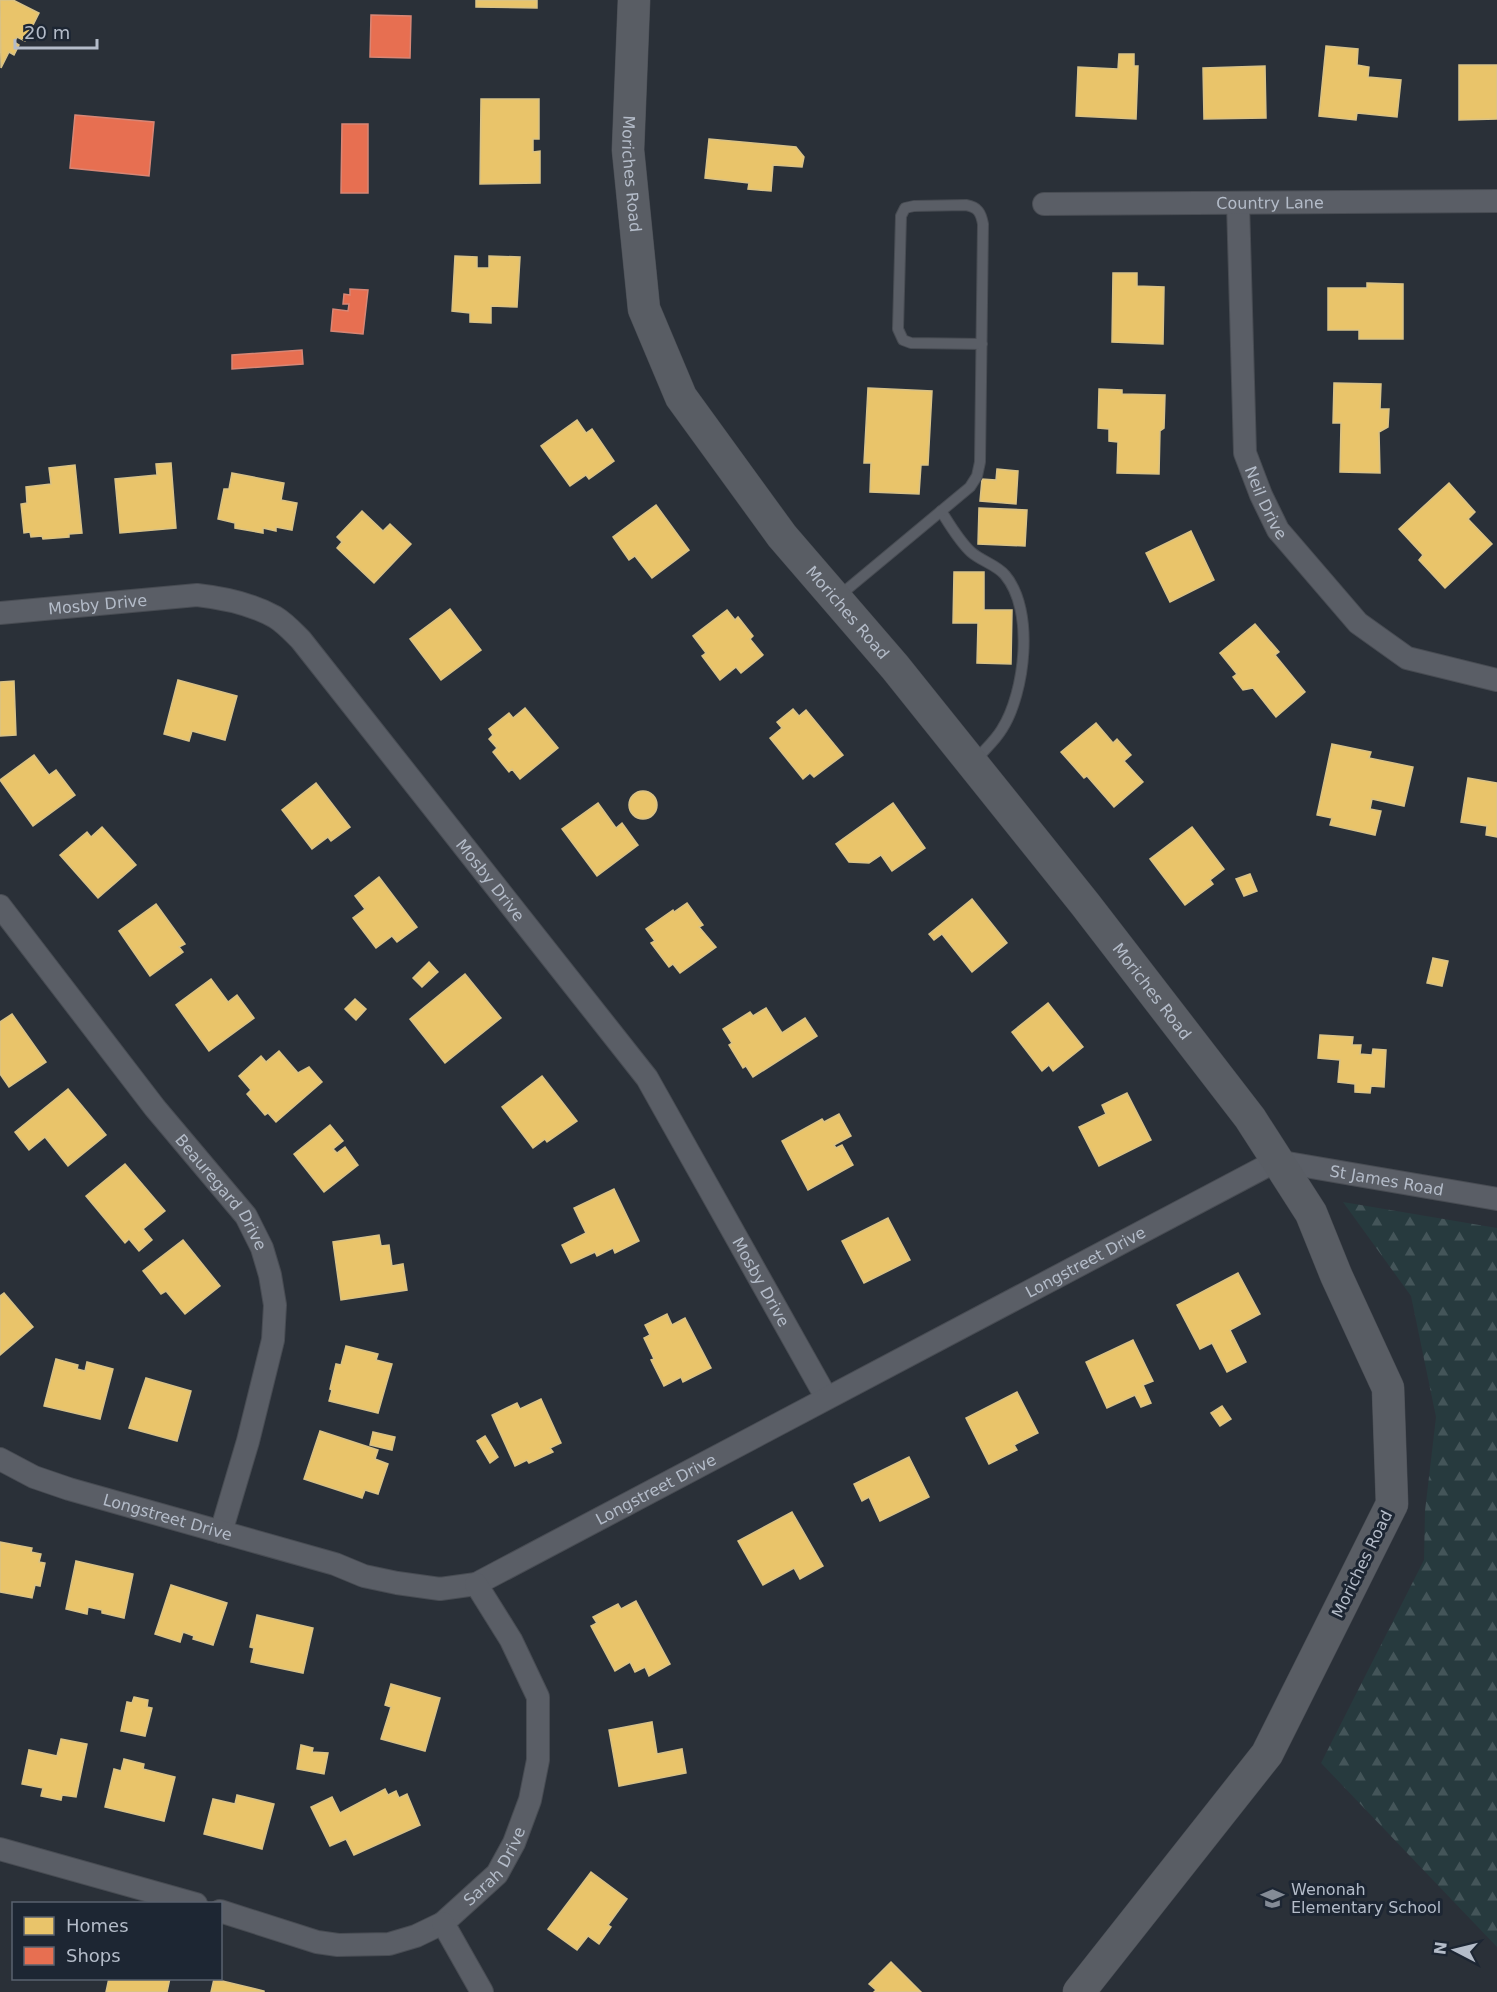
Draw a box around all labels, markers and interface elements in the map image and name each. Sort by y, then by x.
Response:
scale bar [15,12,98,50]
text: 20 m [24,22,70,43]
street label: Moriches Road [619,115,646,233]
street label: Country Lane [1216,193,1324,212]
street label: Neil Drive [1241,463,1291,543]
street label: Moriches Road [802,562,893,663]
street label: Mosby Drive [47,590,148,618]
street label: Mosby Drive [452,835,529,925]
street label: Moriches Road [1109,939,1195,1043]
street label: Beauregard Drive [171,1130,271,1253]
street label: St James Road [1328,1161,1445,1199]
street label: Longstreet Drive [1022,1222,1149,1301]
street label: Mosby Drive [729,1234,794,1330]
street label: Longstreet Drive [592,1449,719,1529]
street label: Longstreet Drive [101,1490,234,1544]
street label: Moriches Road [1328,1507,1396,1621]
street label: Sarah Drive [459,1824,529,1909]
place label: Wenonah Elementary School [1291,1880,1441,1917]
school or university icon: Wenonah Elementary School [1260,1885,1286,1911]
legend [12,1902,222,1980]
text: Homes [66,1915,129,1936]
north arrow [1425,1920,1485,1980]
text: N [1430,1940,1451,1956]
text: Shops [66,1945,121,1966]

